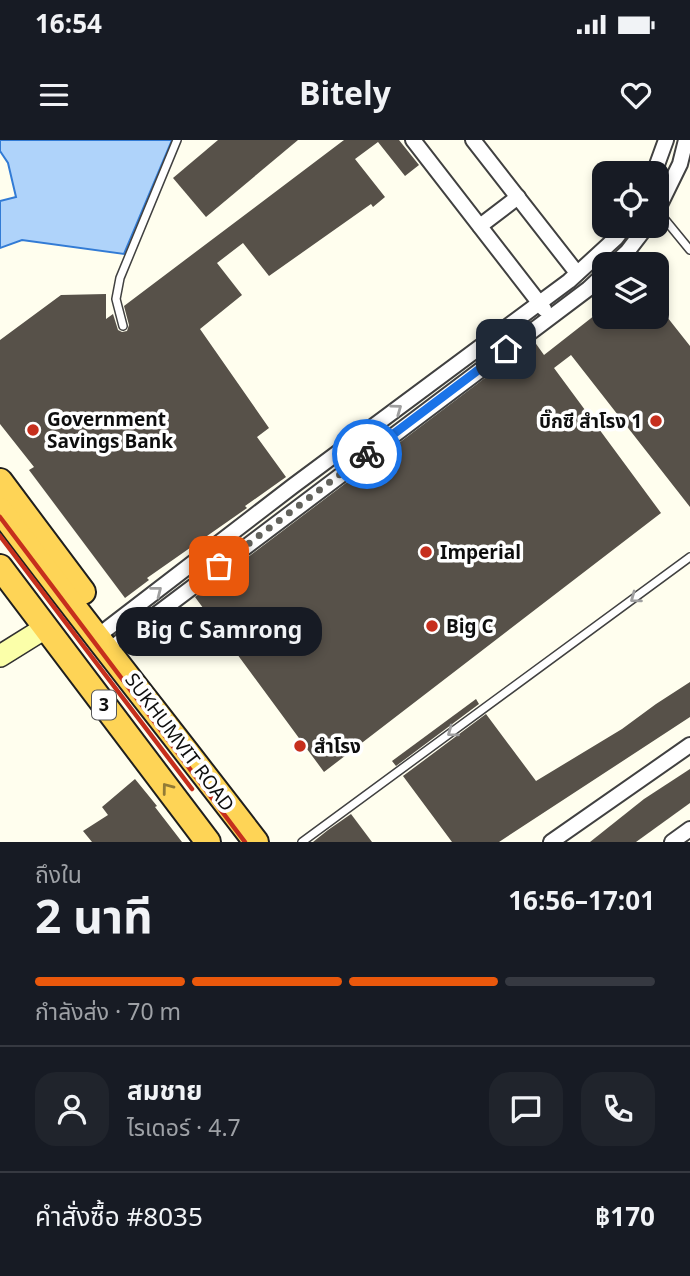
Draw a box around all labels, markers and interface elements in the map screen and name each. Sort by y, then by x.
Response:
text: 16:54 [35,5,102,45]
text: Bitely [299,71,391,119]
icon: menu [35,76,73,114]
icon: heart [617,76,655,114]
map controls [592,161,669,329]
button: locate [592,161,669,238]
button: layers [592,252,669,329]
pin [476,319,536,379]
icon: home [487,330,525,368]
one-way arrow [389,405,402,417]
place label: Government Savings Bank [47,406,173,457]
place label: บิ๊กซี สำโรง 1 [539,408,642,437]
marker: บิ๊กซี สำโรง 1 [648,413,664,429]
courier [332,419,402,489]
marker: Government Savings Bank [25,422,41,438]
icon: bike [348,435,386,473]
pin [189,536,249,596]
place label: Imperial [440,539,521,568]
marker: Imperial [418,544,434,560]
icon: bag [200,547,238,585]
one-way arrow [149,586,162,599]
one-way arrow [630,590,643,602]
callout: Big C Samrong [116,608,322,657]
place label: Big C [446,613,494,642]
text: Big C Samrong [136,614,302,648]
marker: Big C [424,618,440,634]
street label: SUKHUMVIT ROAD [117,668,241,818]
road number: 3 [92,690,116,720]
one-way arrow [447,724,459,737]
place label: สำโรง [314,733,361,762]
marker: สำโรง [292,738,308,754]
one-way arrow [163,783,175,795]
text: ถึงใน [35,859,82,893]
text: 16:56–17:01 [508,882,655,922]
text: 2 นาที [35,884,153,954]
text: กำลังส่ง · 70 m [35,996,181,1030]
button: person [35,1072,109,1146]
text: สมชาย [127,1072,203,1112]
button: chat [489,1072,563,1146]
button: phone [581,1072,655,1146]
text: ไรเดอร์ · 4.7 [127,1112,241,1146]
text: คำสั่งซื้อ #8035 [35,1198,203,1238]
text: ฿170 [595,1198,655,1238]

